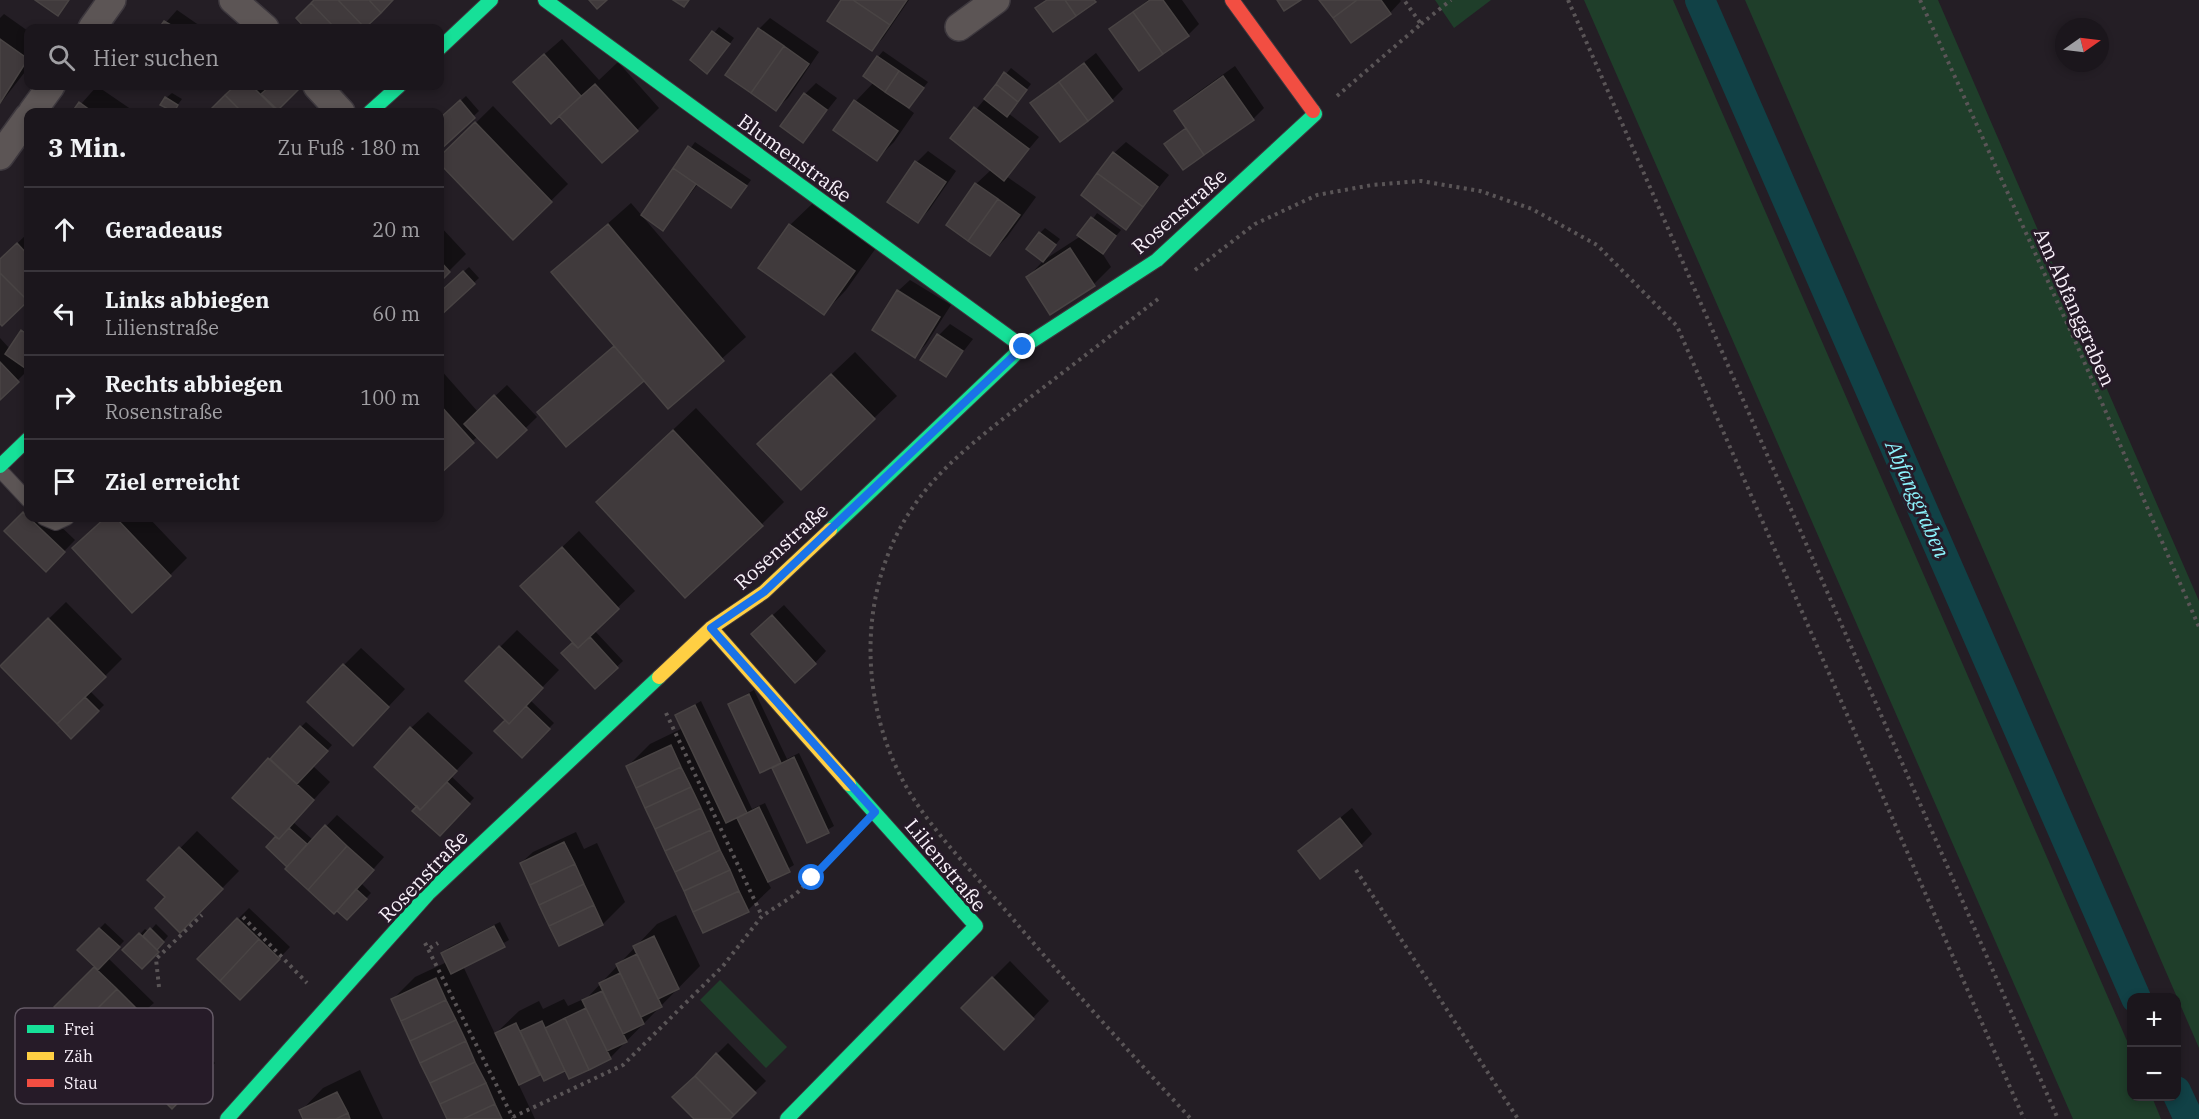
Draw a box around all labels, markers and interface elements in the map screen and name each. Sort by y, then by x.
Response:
north arrow [2055,18,2109,72]
search box [24,24,444,90]
icon: search [45,41,78,74]
text: Hier suchen [93,43,219,72]
street label: Blumenstraße [733,108,857,208]
text: 3 Min. [48,130,126,164]
text: Zu Fuß · 180 m [278,134,420,161]
street label: Rosenstraße [1126,162,1232,260]
icon: ahead [48,213,81,246]
text: Geradeaus [105,215,222,244]
text: 20 m [372,216,420,243]
street label: Am Abfanggraben [2028,224,2122,391]
text: Links abbiegen [105,285,270,314]
icon: left [48,297,81,330]
text: 60 m [372,300,420,327]
text: Lilienstraße [105,314,219,341]
route end [1009,333,1035,359]
text: Rechts abbiegen [105,369,283,398]
icon: right [48,381,81,414]
text: 100 m [360,384,420,411]
text: Rosenstraße [105,398,223,425]
water label: Abfanggraben [1879,434,1956,562]
icon: arrive [48,465,81,498]
text: Ziel erreicht [105,467,240,496]
street label: Rosenstraße [728,497,834,595]
street label: Lilienstraße [899,813,993,917]
street label: Rosenstraße [372,824,474,928]
route start [798,864,824,890]
map controls [2127,993,2181,1101]
button: + [2127,993,2181,1047]
legend [15,1008,213,1104]
text: Frei [64,1019,94,1039]
text: Zäh [64,1046,93,1066]
button: − [2127,1047,2181,1101]
text: Stau [64,1073,98,1093]

